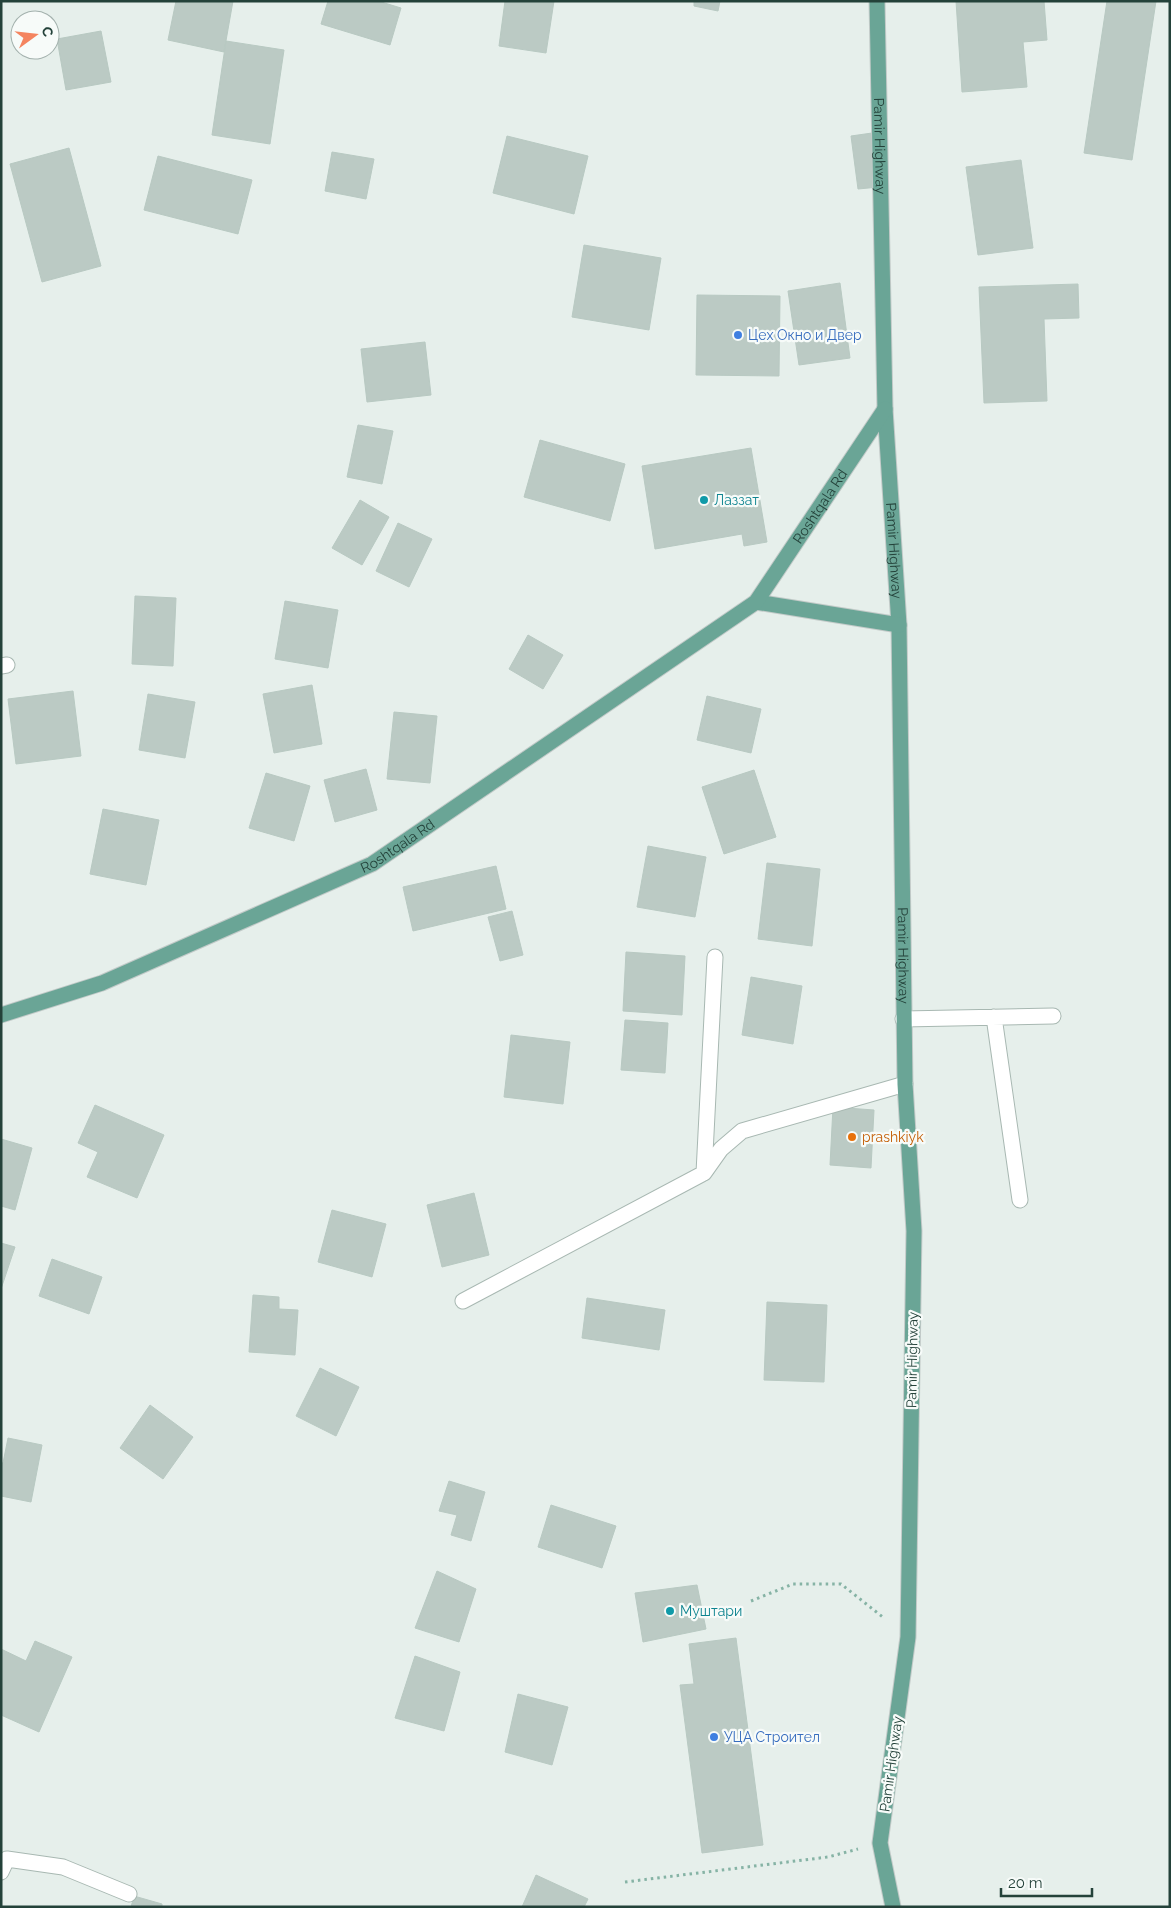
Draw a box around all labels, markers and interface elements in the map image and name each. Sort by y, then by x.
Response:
north arrow [10,10,60,60]
text: С [39,25,57,39]
street label: Pamir Highway [871,97,889,195]
place label: Цех Окно и Двер [748,327,862,343]
marker: Цех Окно и Двер [732,329,744,341]
street label: Roshtqala Rd [790,466,850,546]
place label: Лаззат [714,492,759,508]
marker: Лаззат [698,494,710,506]
street label: Pamir Highway [883,502,905,600]
street label: Roshtqala Rd [358,816,437,876]
street label: Pamir Highway [895,907,912,1004]
place label: prashkiyk [862,1129,924,1145]
marker: prashkiyk [846,1131,858,1143]
street label: Pamir Highway [903,1311,921,1408]
place label: Муштари [680,1603,742,1619]
marker: Муштари [664,1605,676,1617]
street label: Pamir Highway [876,1715,906,1813]
place label: УЦА Строител [724,1729,820,1745]
marker: УЦА Строител [708,1731,720,1743]
scale bar [1001,1866,1092,1898]
text: 20 m [1008,1874,1043,1892]

